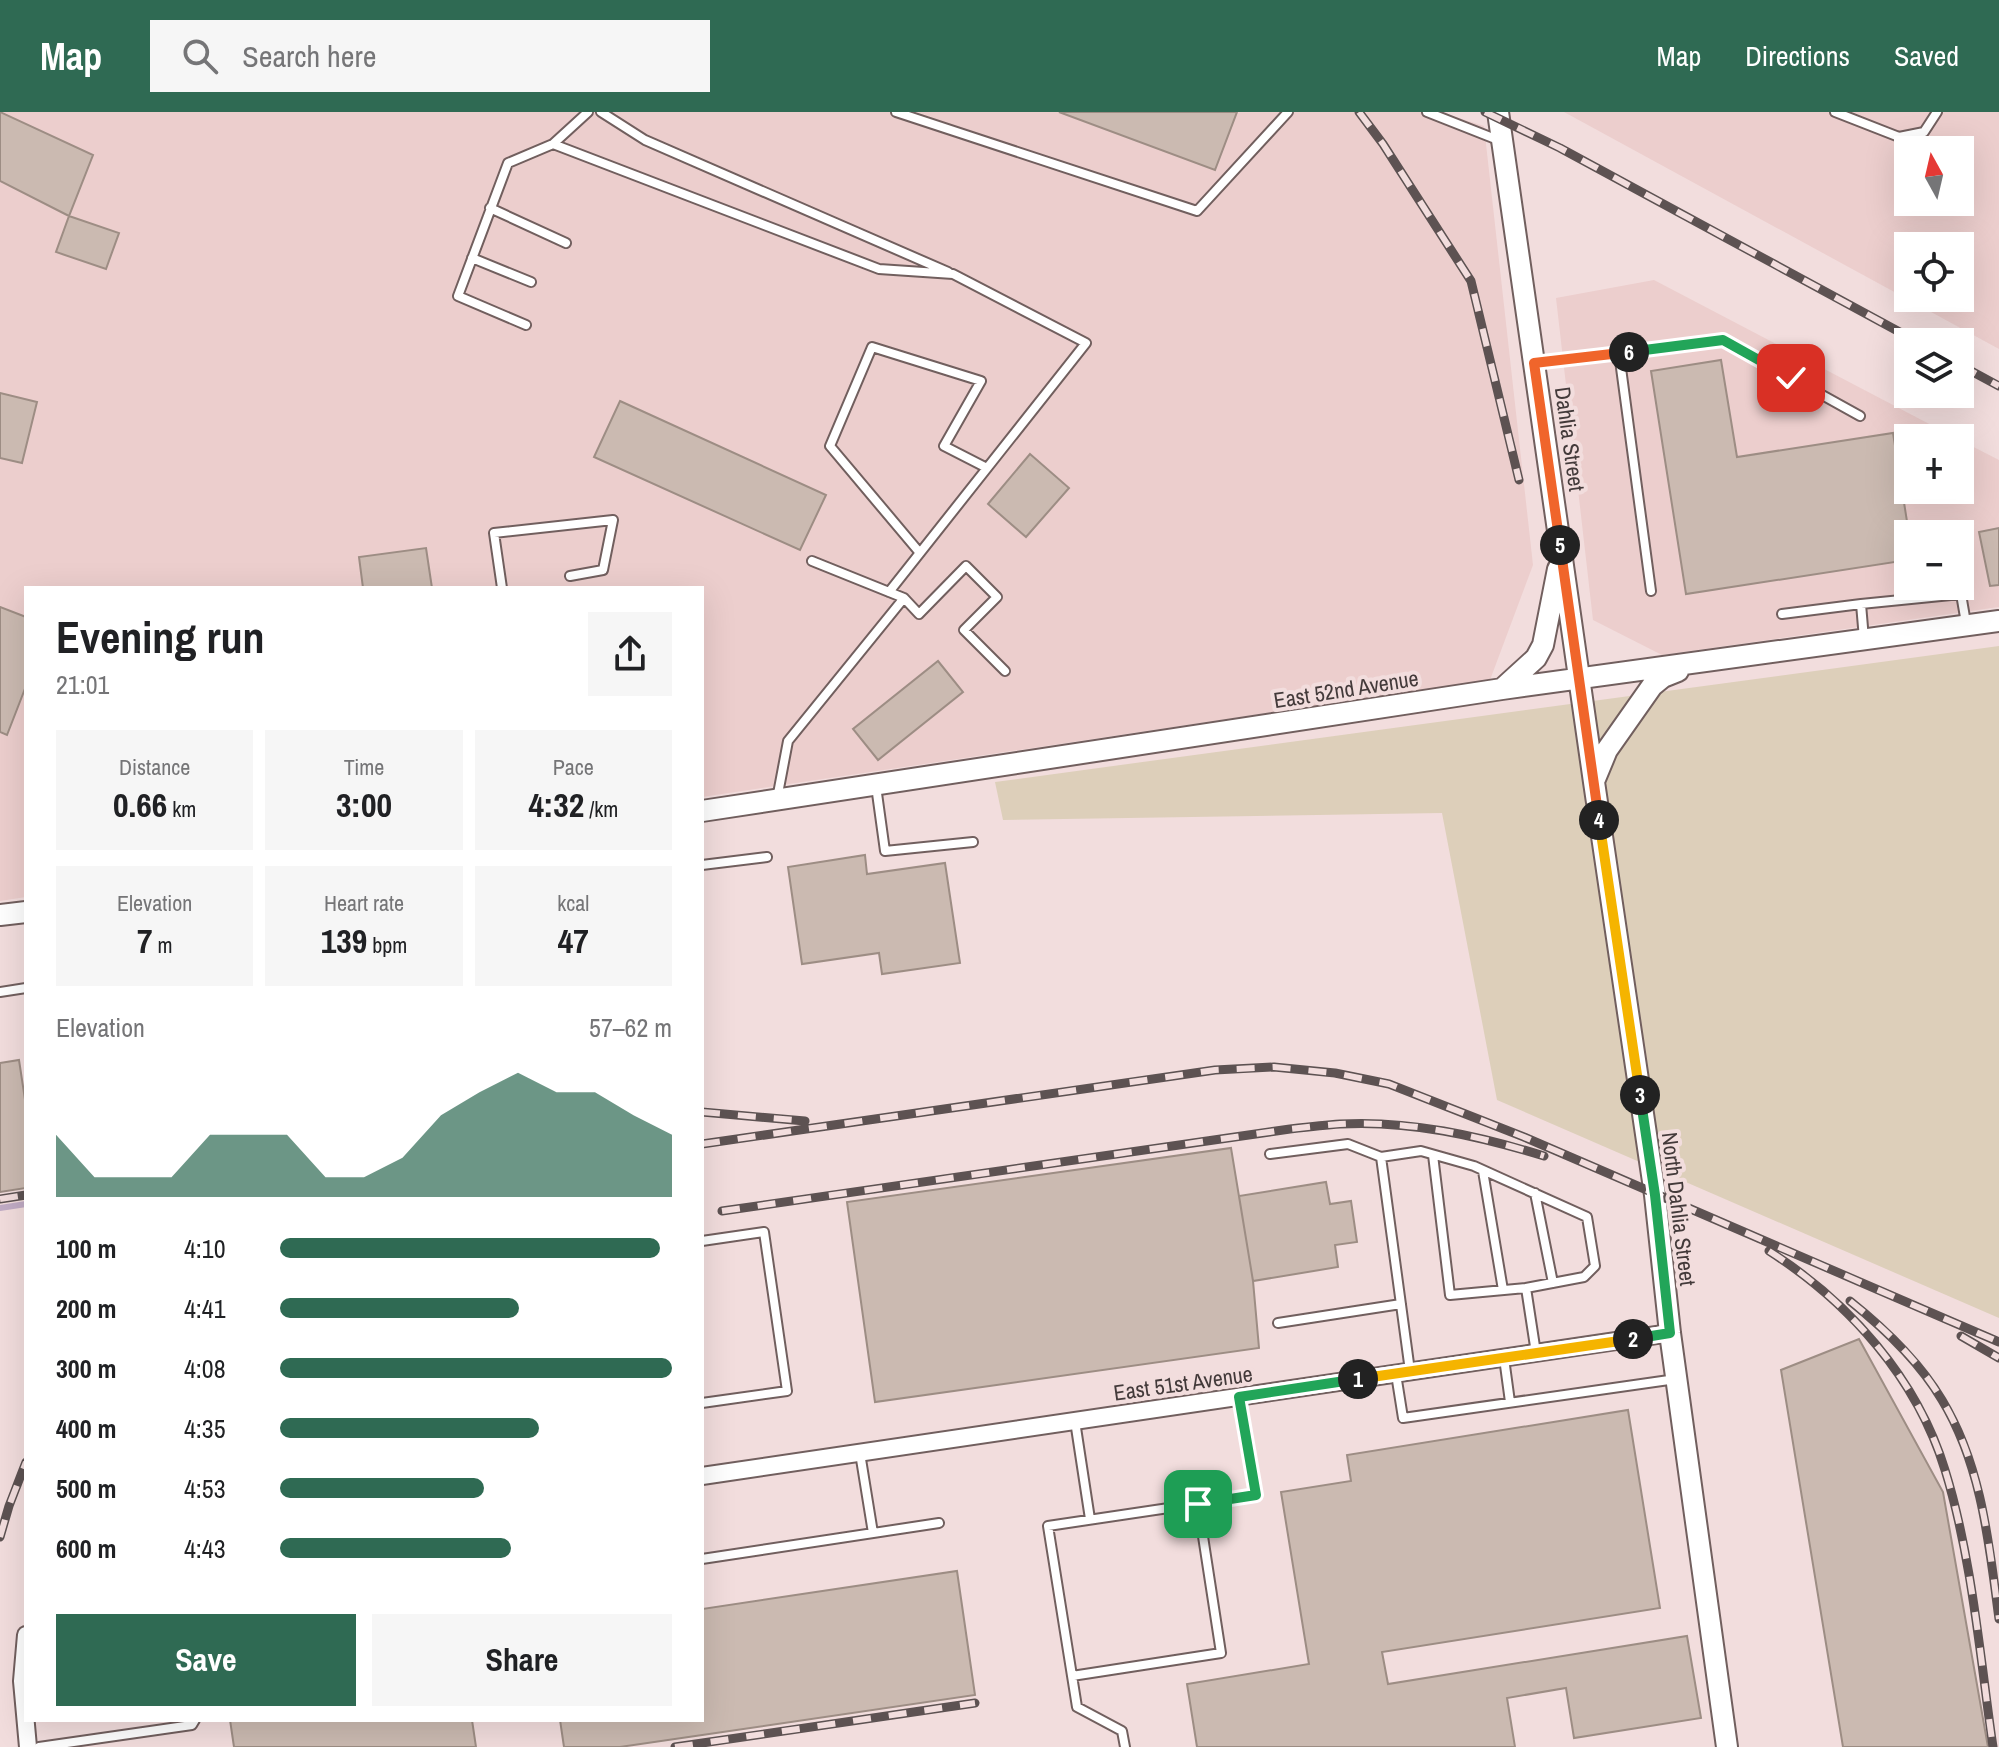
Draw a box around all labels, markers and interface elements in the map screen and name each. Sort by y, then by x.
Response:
search box [150,20,710,92]
text: Map [40,31,102,82]
icon: search [178,34,222,78]
text: Search here [242,36,376,76]
text: Map [1657,37,1701,75]
text: Directions [1745,37,1850,75]
text: Saved [1894,37,1959,75]
north arrow [1894,136,1974,216]
map controls [1894,136,1974,600]
button: locate [1894,232,1974,312]
button: layers [1894,328,1974,408]
pin: 6 [1609,332,1649,372]
text: 6 [1624,337,1634,367]
pin [1757,344,1825,412]
icon: check [1769,356,1813,400]
street label: Dahlia Street [1548,385,1592,493]
button: + [1894,424,1974,504]
button: − [1894,520,1974,600]
pin: 5 [1540,525,1580,565]
text: 5 [1555,530,1565,560]
text: Evening run [56,607,265,667]
button: share [588,612,672,696]
street label: East 52nd Avenue [1271,663,1421,715]
text: 21:01 [56,667,109,702]
text: Distance [119,752,190,782]
text: Time [344,752,384,782]
text: Pace [553,752,594,782]
text: 0.66 [113,782,167,828]
text: 3:00 [336,782,392,828]
text: 4:32 [528,782,584,828]
text: km [167,794,196,824]
text: /km [584,794,618,824]
pin: 4 [1579,800,1619,840]
text: 4 [1594,805,1604,835]
text: Elevation [117,888,192,918]
text: Heart rate [324,888,404,918]
text: kcal [557,888,589,918]
text: 7 [137,918,152,964]
text: 139 [321,918,367,964]
text: 47 [558,918,589,964]
text: m [152,930,172,960]
text: bpm [367,930,407,960]
text: Elevation [56,1010,145,1045]
text: 57–62 m [589,1010,672,1045]
pin: 3 [1620,1075,1660,1115]
text: 3 [1635,1080,1645,1110]
street label: North Dahlia Street [1655,1131,1703,1287]
text: 100 m [56,1231,116,1266]
text: 4:10 [184,1231,226,1266]
text: 200 m [56,1291,116,1326]
text: 4:41 [184,1291,226,1326]
pin: 2 [1613,1319,1653,1359]
text: 2 [1628,1324,1638,1354]
text: 300 m [56,1351,116,1386]
text: 4:08 [184,1351,226,1386]
street label: East 51st Avenue [1112,1358,1254,1408]
pin: 1 [1338,1359,1378,1399]
text: 1 [1353,1364,1363,1394]
text: 400 m [56,1411,116,1446]
text: 4:35 [184,1411,226,1446]
pin [1164,1470,1232,1538]
text: 500 m [56,1471,116,1506]
text: 4:53 [184,1471,226,1506]
icon: arrive [1176,1482,1220,1526]
text: 600 m [56,1531,116,1566]
text: 4:43 [184,1531,226,1566]
button: Save [56,1614,356,1706]
button: Share [372,1614,672,1706]

